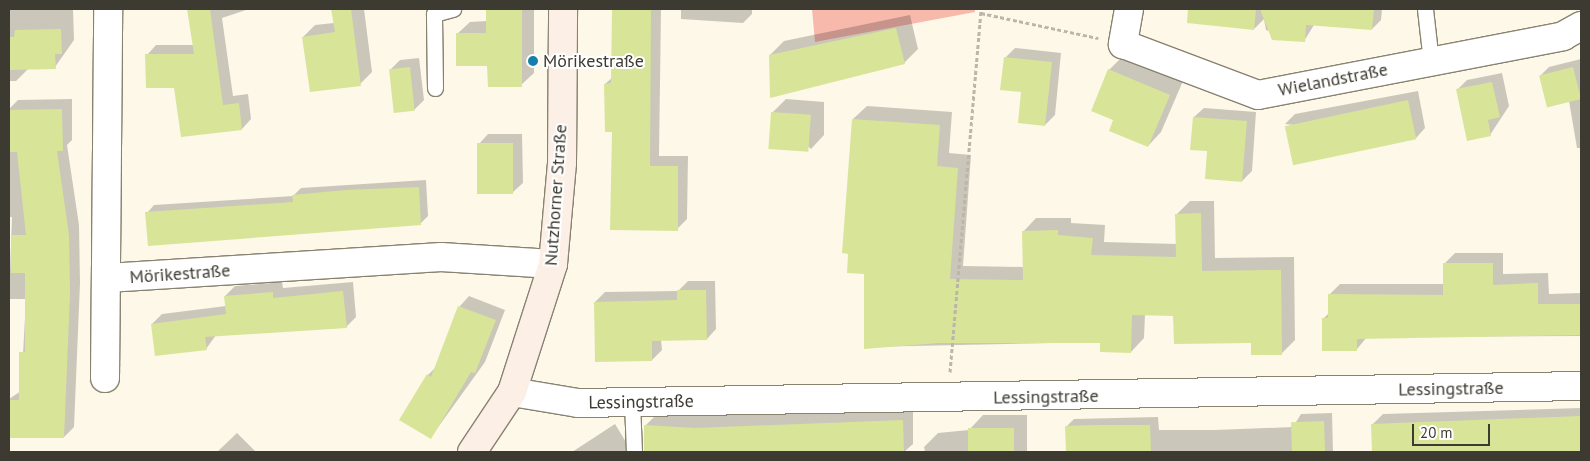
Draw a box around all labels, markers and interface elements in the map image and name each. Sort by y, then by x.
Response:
place label: Mörikestraße [543,50,644,72]
marker: Mörikestraße [527,55,539,67]
street label: Wielandstraße [1276,59,1390,101]
street label: Nutzhorner Straße [540,123,572,267]
street label: Mörikestraße [129,260,231,288]
street label: Lessingstraße [1398,377,1504,401]
street label: Lessingstraße [993,385,1099,409]
street label: Lessingstraße [588,390,694,414]
scale bar [1415,414,1492,446]
text: 20 m [1420,423,1453,442]

